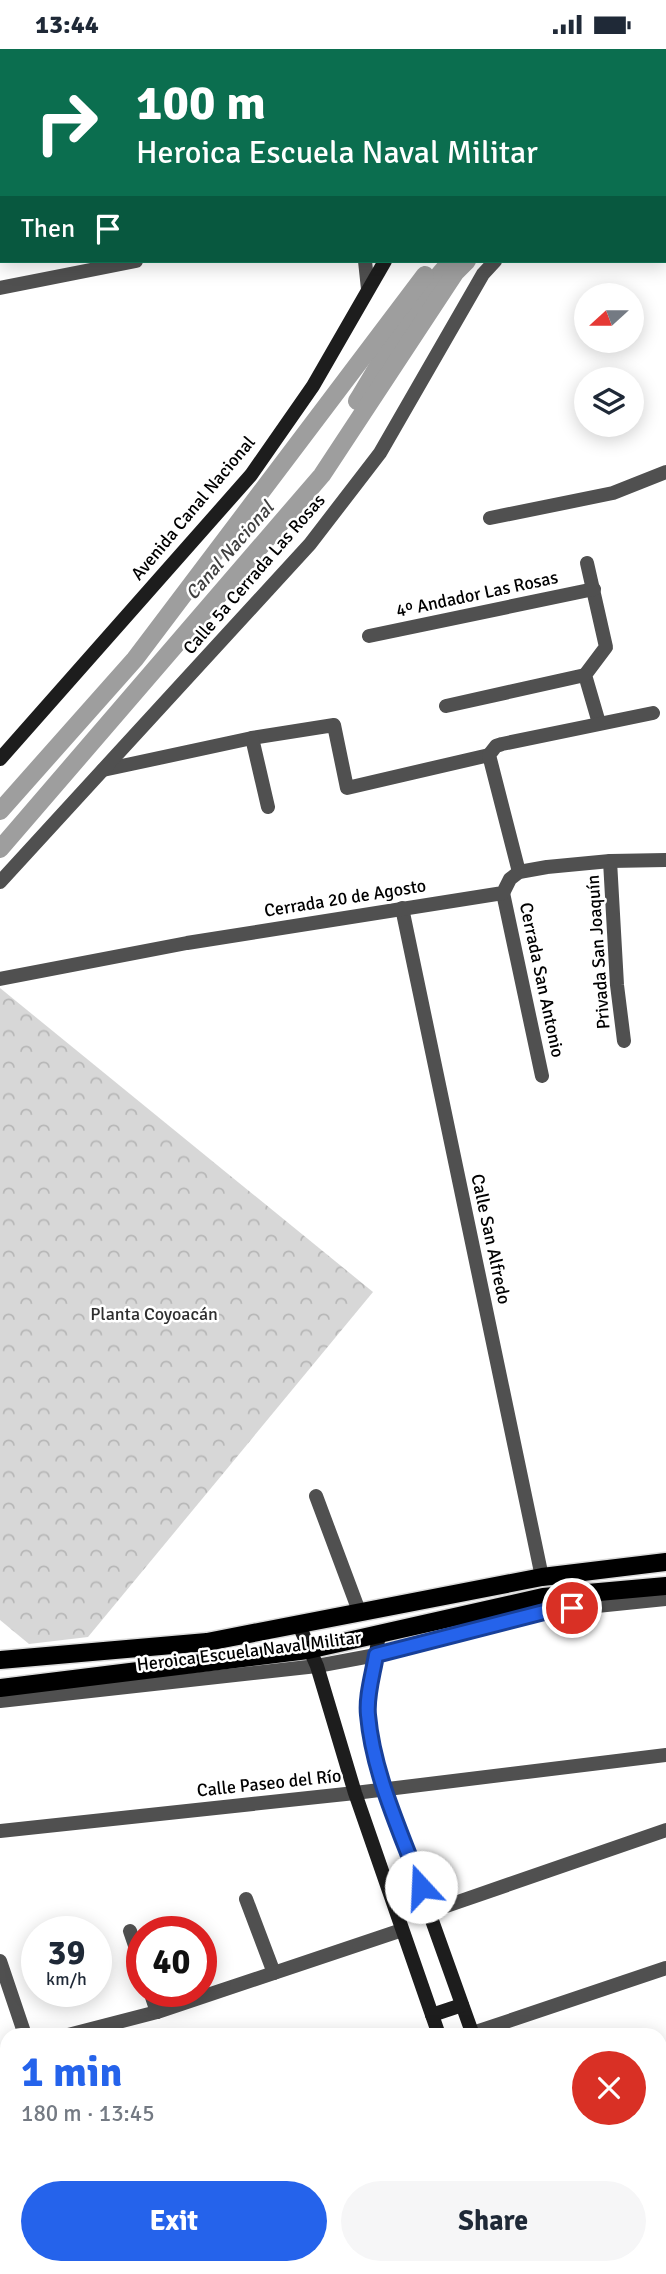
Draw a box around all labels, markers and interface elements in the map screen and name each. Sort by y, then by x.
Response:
text: 13:44 [35,9,99,41]
text: 100 m [136,73,266,133]
icon: right [21,77,112,168]
text: Heroica Escuela Naval Militar [136,133,538,172]
icon: arrive [89,210,127,248]
text: Then [21,213,75,245]
north arrow [574,283,644,353]
map controls [574,283,644,437]
button: layers [574,367,644,437]
street label: Avenida Canal Nacional [126,432,260,584]
street label: Calle 5a Cerrada Las Rosas [178,489,330,659]
water label: Canal Nacional [180,496,278,604]
street label: 4º Andador Las Rosas [394,566,560,622]
street label: Cerrada 20 de Agosto [262,874,428,922]
street label: Privada San Joaquín [582,874,614,1030]
street label: Cerrada San Antonio [515,901,569,1059]
street label: Calle San Alfredo [466,1172,516,1306]
park label: Planta Coyoacán [90,1303,218,1325]
pin [542,1578,602,1638]
icon: arrive [553,1589,591,1627]
street label: Heroica Escuela Naval Militar [135,1626,363,1676]
street label: Calle Paseo del Río [196,1764,342,1802]
position arrow [384,1850,458,1924]
speed limit sign: 40 [126,1916,217,2007]
text: 39 [48,1931,85,1974]
text: km/h [46,1968,87,1990]
text: 1 min [21,2047,122,2098]
button: close [572,2051,646,2125]
text: 180 m · 13:45 [21,2099,155,2128]
button: Exit [21,2181,327,2261]
button: Share [341,2181,646,2261]

